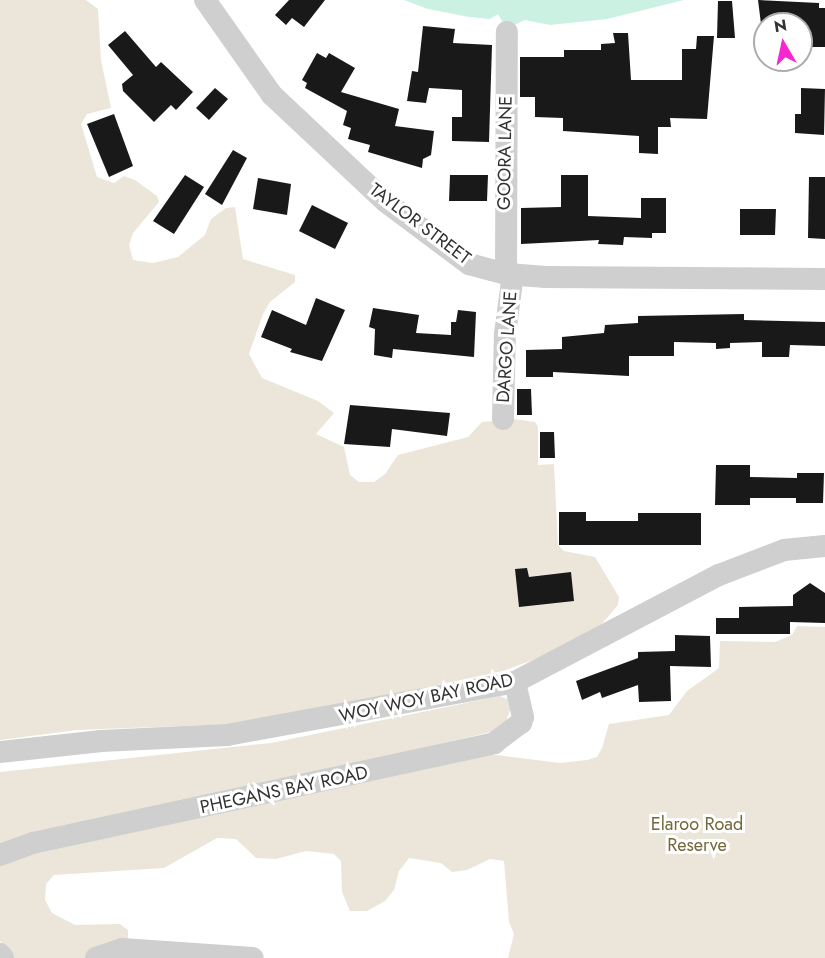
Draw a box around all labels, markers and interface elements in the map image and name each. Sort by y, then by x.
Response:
north arrow [753,12,813,72]
text: N [772,13,788,38]
street label: GOORA LANE [493,96,517,210]
street label: TAYLOR STREET [365,179,475,269]
street label: DARGO LANE [492,291,522,403]
street label: WOY WOY BAY ROAD [337,669,515,727]
street label: PHEGANS BAY ROAD [198,762,370,818]
park label: Elaroo Road Reserve [651,814,743,856]

